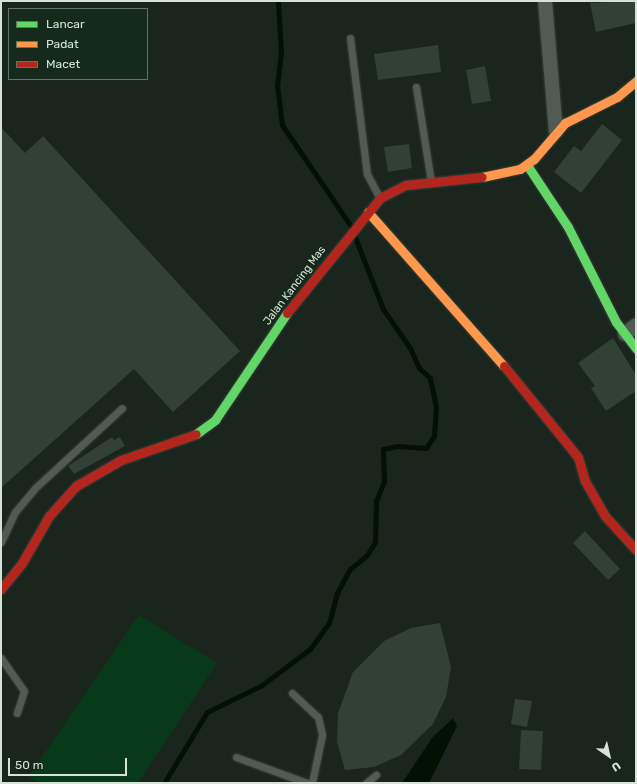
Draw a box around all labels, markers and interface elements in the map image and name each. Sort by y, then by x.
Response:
legend [8,8,148,80]
text: Lancar [46,17,84,31]
text: Padat [46,37,79,51]
text: Macet [46,57,80,71]
street label: Jalan Kancing Mas [261,244,329,328]
north arrow [589,736,629,776]
scale bar [10,750,129,776]
text: 50 m [15,758,43,772]
text: U [609,759,623,774]

